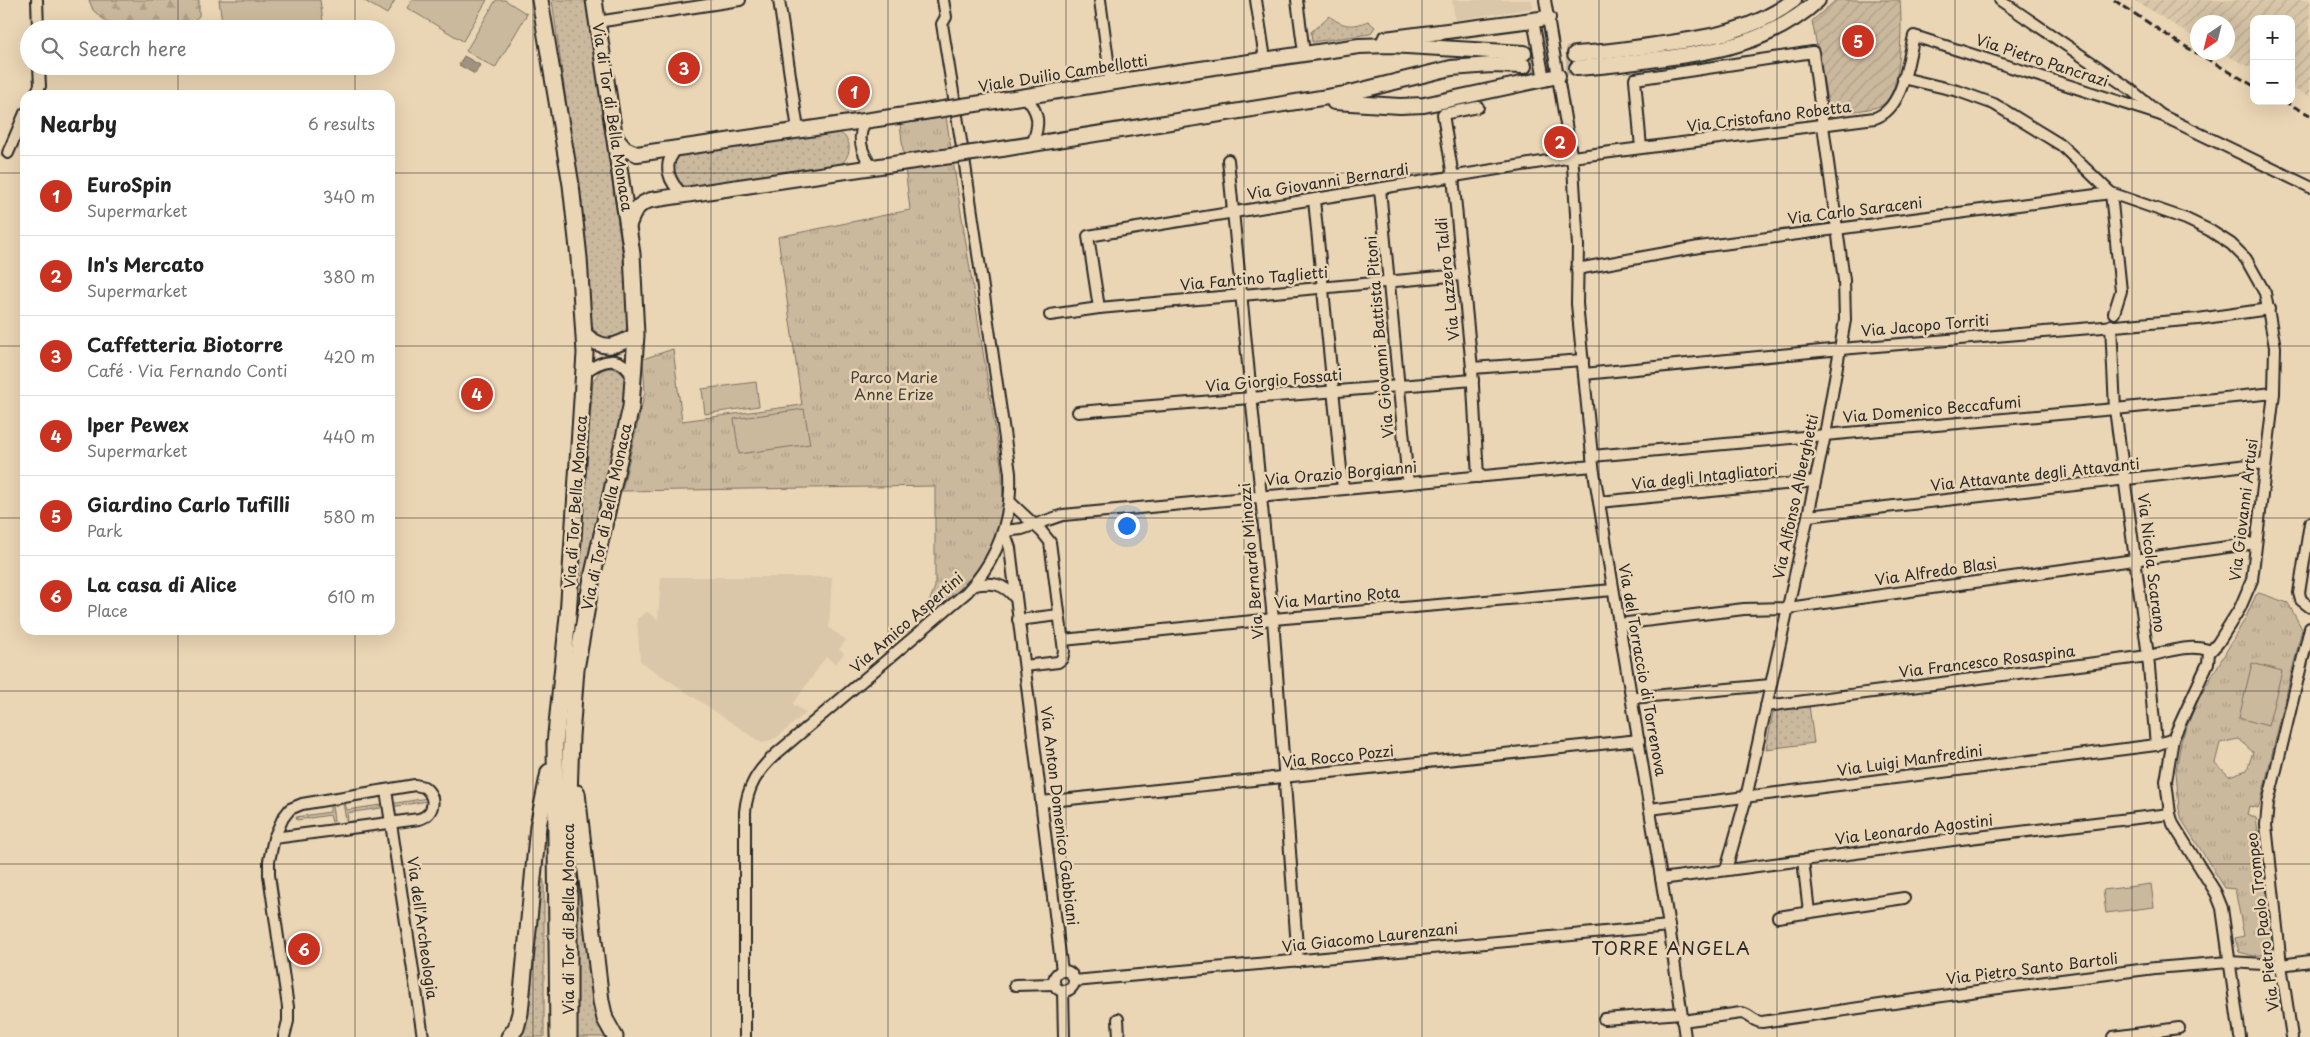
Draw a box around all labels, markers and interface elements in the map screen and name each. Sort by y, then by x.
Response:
north arrow [2190,15,2235,60]
map controls [2250,15,2295,105]
button: + [2250,15,2295,60]
search box [20,20,395,75]
street label: Via di Tor di Bella Monaca [587,21,640,213]
pin: 5 [1842,22,1874,60]
street label: Via Pietro Pancrazi [1973,27,2112,92]
icon: search [38,34,66,62]
text: Search here [78,34,187,62]
street label: Viale Duilio Cambellotti [976,48,1149,97]
pin: 3 [668,49,700,87]
button: − [2250,60,2295,105]
pin: 1 [838,73,870,111]
street label: Via Cristofano Robetta [1685,94,1853,137]
text: Nearby [40,107,117,139]
text: 6 results [308,111,375,135]
pin: 2 [1544,123,1576,161]
street label: Via Giovanni Bernardi [1245,156,1410,205]
text: EuroSpin [87,170,172,198]
text: 1 [52,184,60,208]
text: 340 m [323,184,375,208]
street label: Via Carlo Saraceni [1786,190,1924,229]
text: Supermarket [87,198,187,222]
street label: Via Lazzero Taldi [1429,216,1464,342]
street label: Via Giovanni Battista Pitoni [1358,235,1399,439]
text: In's Mercato [87,250,204,278]
street label: Via Fantino Taglietti [1179,260,1329,295]
text: 2 [50,264,62,288]
text: 380 m [323,264,375,288]
text: Supermarket [87,278,187,302]
street label: Via Jacopo Torriti [1860,307,1990,342]
text: Caffetteria Biotorre [87,330,283,358]
text: 3 [51,344,61,368]
text: 420 m [324,344,375,368]
text: Café · Via Fernando Conti [87,358,288,382]
street label: Via Giorgio Fossati [1205,362,1343,397]
park label: Parco Marie Anne Erize [850,365,938,405]
pin: 4 [461,375,493,413]
street label: Via Domenico Beccafumi [1842,389,2022,428]
text: Iper Pewex [87,410,189,438]
street label: Via Alfonso Alberghetti [1766,412,1823,581]
street label: Via di Tor Bella Monaca [557,414,592,589]
street label: Via di Tor di Bella Monaca [574,420,637,612]
text: 4 [51,424,61,448]
text: 440 m [323,424,375,448]
street label: Via Giovanni Artusi [2222,437,2263,583]
text: Supermarket [87,438,187,462]
street label: Via Attavante degli Attavanti [1929,451,2141,496]
street label: Via Orazio Borgianni [1264,454,1418,491]
street label: Via degli Intagliatori [1630,456,1779,495]
street label: Via Bernardo Minozzi [1232,482,1269,640]
text: Giardino Carlo Tufilli [87,490,290,518]
street label: Via Nicola Scarano [2133,492,2172,634]
text: 5 [51,504,61,528]
text: 580 m [323,504,375,528]
your location [1114,513,1140,539]
text: Park [87,518,123,542]
street label: Via Alfredo Blasi [1873,551,1998,590]
street label: Via del Torraccio di Torrenova [1613,562,1674,779]
street label: Via Amico Aspertini [844,566,968,678]
text: La casa di Alice [87,570,237,598]
street label: Via Martino Rota [1273,579,1401,613]
text: 6 [50,584,62,608]
text: 610 m [327,584,375,608]
text: Place [87,598,128,622]
street label: Via Francesco Rosaspina [1897,638,2077,683]
street label: Via Anton Domenico Gabbiani [1036,705,1085,927]
street label: Via Rocco Pozzi [1281,738,1395,773]
street label: Via Luigi Manfredini [1836,738,1984,781]
street label: Via Leonardo Agostini [1834,807,1994,850]
street label: Via di Tor di Bella Monaca [556,823,579,1014]
street label: Via Pietro Paolo Trompeo [2239,831,2284,1013]
street label: Via dell'Archeologia [402,855,445,1001]
street label: Via Giacomo Laurenzani [1281,916,1459,957]
pin: 6 [288,930,320,968]
district label: TORRE ANGELA [1591,934,1751,961]
street label: Via Pietro Santo Bartoli [1945,946,2119,989]

